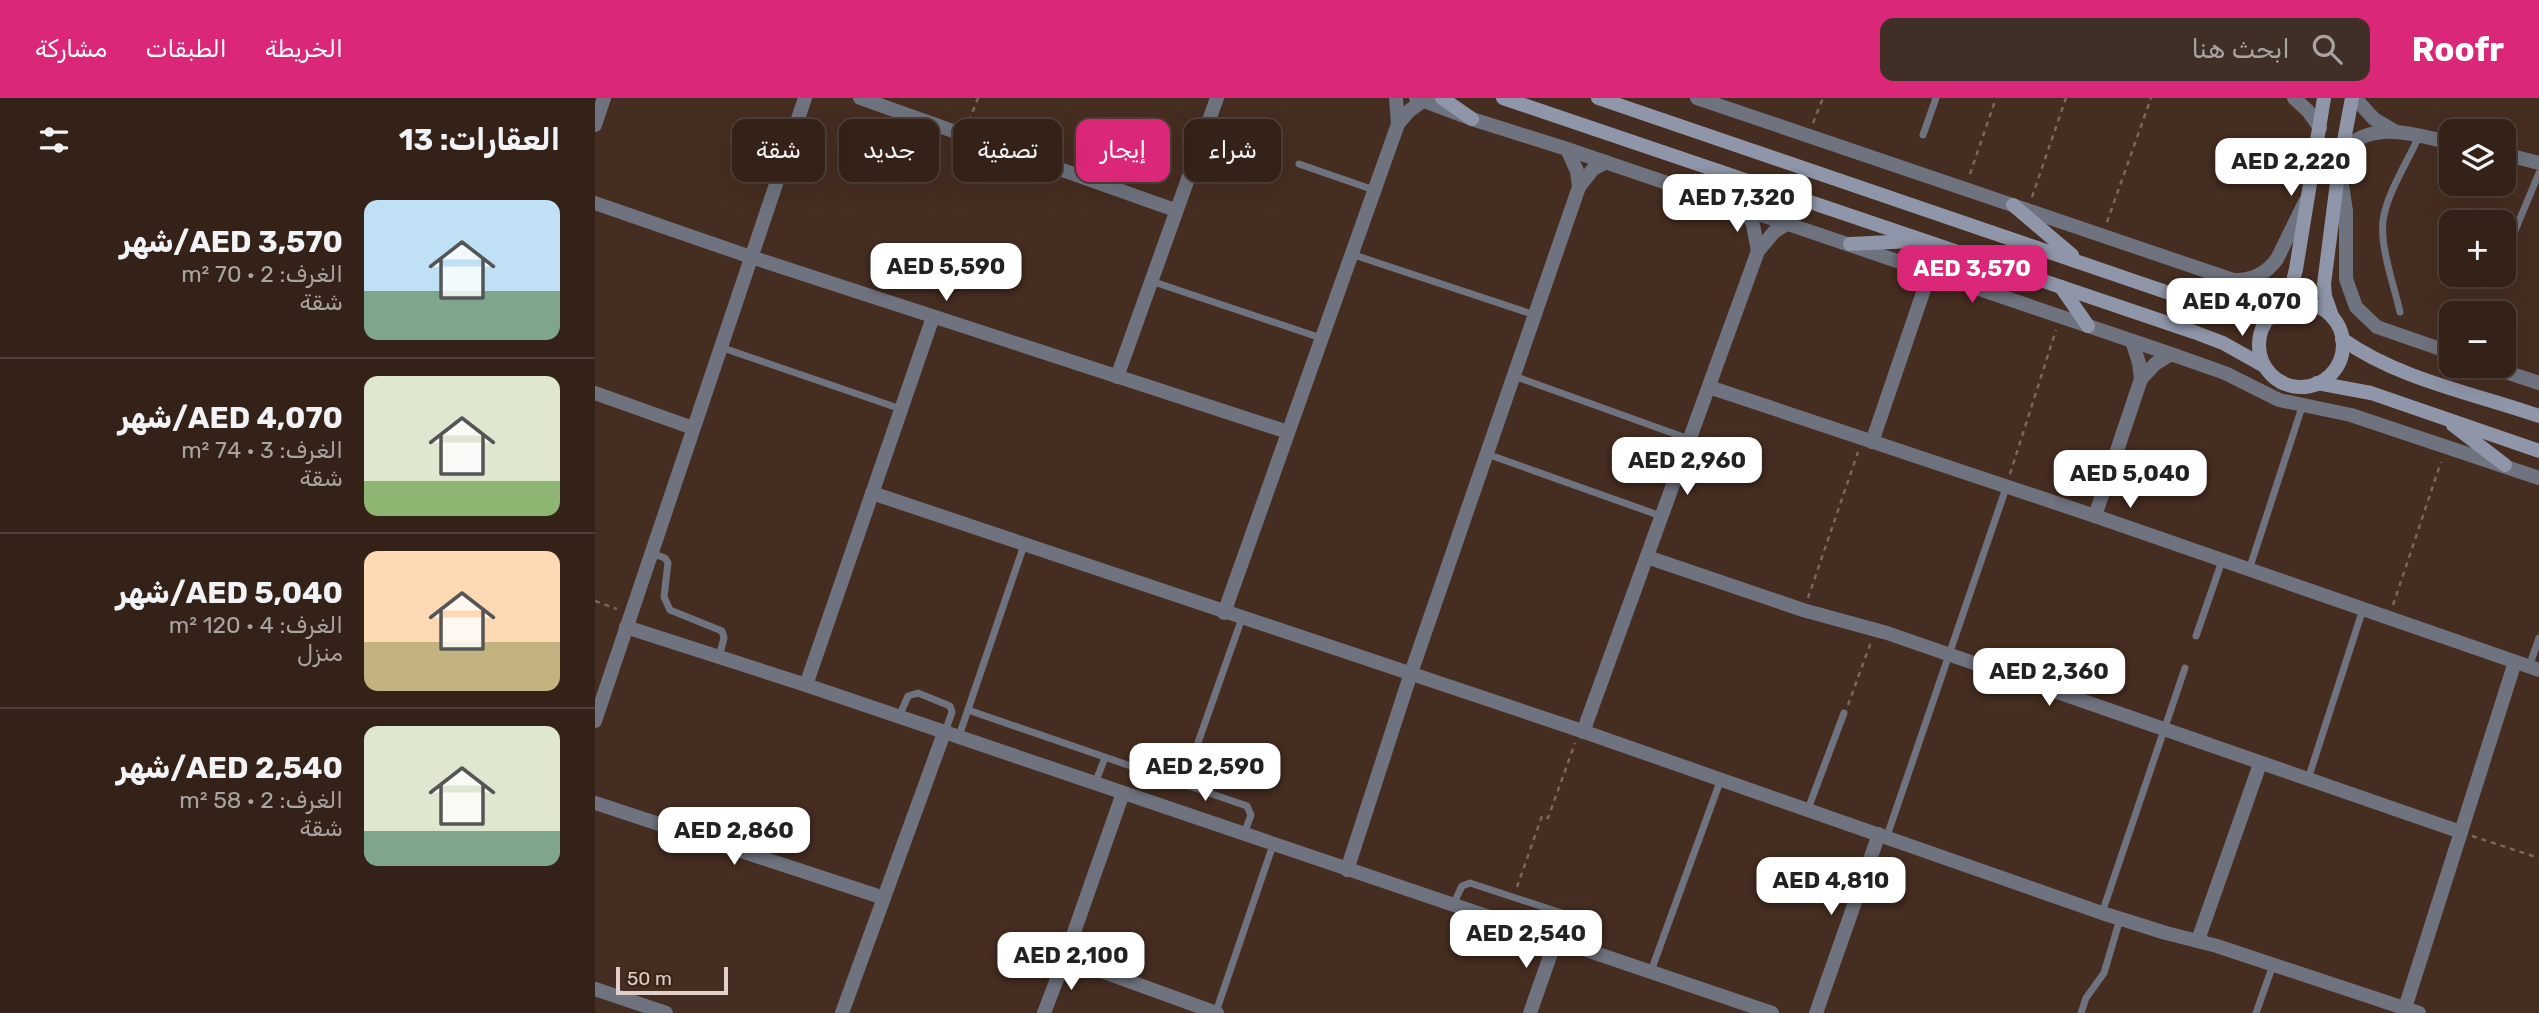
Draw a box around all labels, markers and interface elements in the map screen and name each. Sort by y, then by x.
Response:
search box [1880,18,2370,81]
icon: search [2308,30,2346,68]
text: Roofr [2412,30,2504,69]
text: ابحث هنا [2192,34,2290,65]
text: مشاركة [35,35,107,63]
text: الطبقات [145,35,227,63]
text: الخريطة [265,35,343,63]
chip: شقة [732,119,825,182]
chip: جديد [839,119,939,182]
chip: تصفية [953,119,1062,182]
chip: إيجار [1076,119,1170,182]
chip: شراء [1184,119,1281,182]
map controls [2439,119,2516,378]
button: layers [2439,119,2516,196]
icon: filters [35,121,73,159]
text: العقارات: 13 [399,122,560,158]
pin: AED 2,220 [2211,139,2371,198]
text: AED 2,220 [2231,147,2351,175]
pin: AED 7,320 [1657,174,1817,234]
text: AED 7,320 [1679,183,1795,211]
button: + [2439,210,2516,287]
text: AED 3,570/شهر [120,224,343,260]
icon: home [420,228,504,312]
pin: AED 5,590 [866,244,1026,303]
pin: AED 3,570 [1892,246,2052,305]
text: AED 5,590 [887,252,1005,280]
text: AED 3,570 [1913,254,2031,282]
text: الغرف: 2 · 70 m² [181,260,343,288]
pin: AED 4,070 [2162,278,2322,338]
text: AED 4,070 [2183,287,2301,315]
text: شقة [299,288,343,316]
button: − [2439,301,2516,378]
text: AED 4,070/شهر [118,400,343,436]
icon: home [420,404,504,488]
text: الغرف: 3 · 74 m² [181,436,343,464]
pin: AED 2,960 [1607,438,1767,497]
text: AED 2,960 [1628,446,1746,474]
pin: AED 5,040 [2050,450,2210,510]
text: AED 5,040 [2070,459,2190,487]
text: شقة [299,464,343,492]
text: AED 5,040/شهر [116,575,343,611]
icon: home [420,579,504,663]
text: الغرف: 4 · 120 m² [169,611,343,639]
text: منزل [297,639,343,667]
pin: AED 2,360 [1969,648,2129,708]
text: AED 2,360 [1989,657,2109,685]
pin: AED 2,590 [1125,744,1285,803]
text: AED 2,540/شهر [117,750,343,786]
text: AED 2,590 [1145,752,1265,780]
icon: home [420,754,504,838]
text: الغرف: 2 · 58 m² [179,786,343,814]
pin: AED 2,860 [654,808,814,867]
text: شقة [299,814,343,842]
text: AED 2,860 [674,816,794,844]
pin: AED 4,810 [1751,858,1911,917]
text: AED 4,810 [1772,866,1890,894]
pin: AED 2,540 [1446,910,1606,970]
text: AED 2,540 [1466,919,1586,947]
pin: AED 2,100 [991,932,1151,992]
text: AED 2,100 [1013,941,1129,969]
scale bar [616,964,728,996]
text: 50 m [627,967,672,990]

